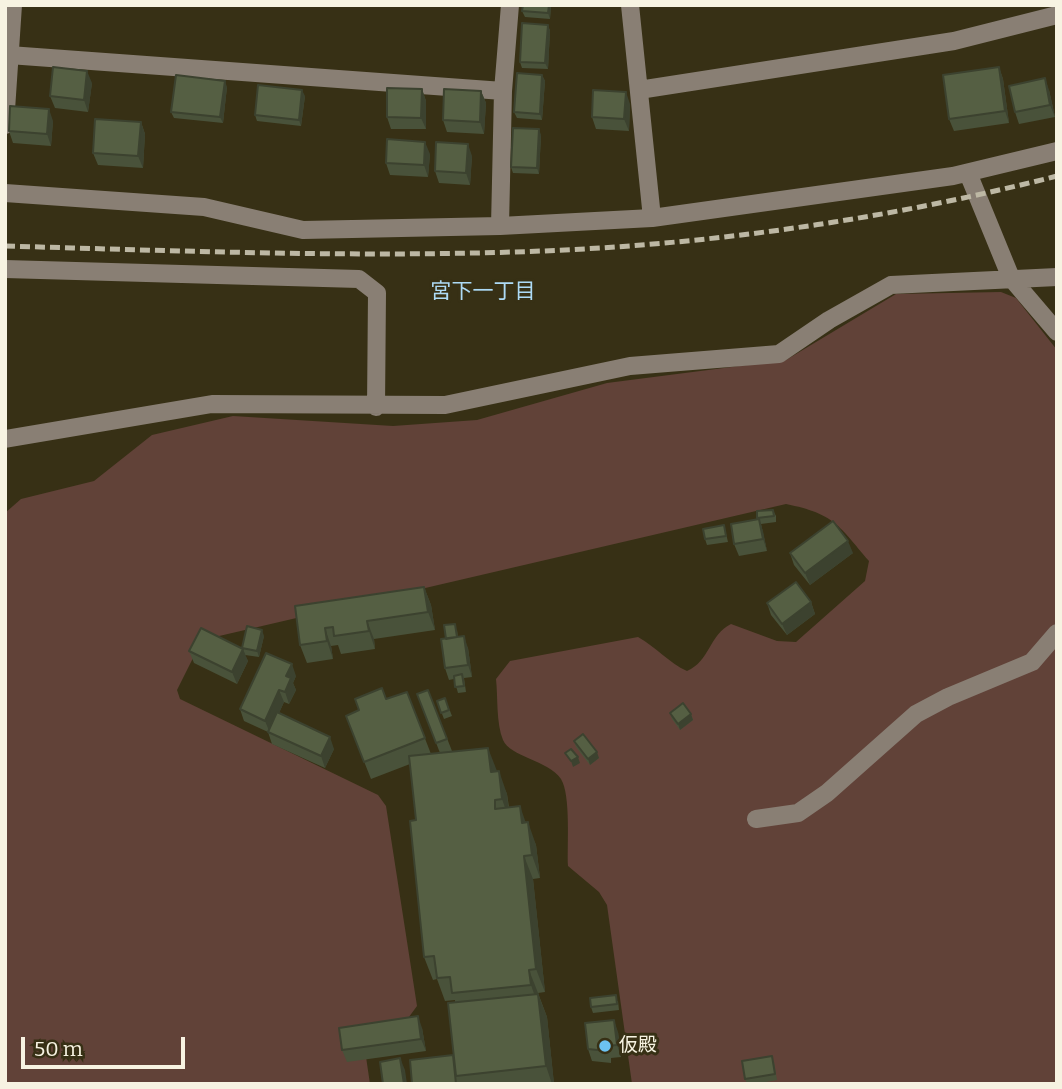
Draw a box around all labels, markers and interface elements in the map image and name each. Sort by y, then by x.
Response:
district label: 宮下一丁目 [431,279,535,305]
scale bar [24,1023,189,1066]
place label: 仮殿 [619,1035,657,1057]
text: 50 m [34,1036,83,1062]
marker: 仮殿 [597,1038,613,1054]

